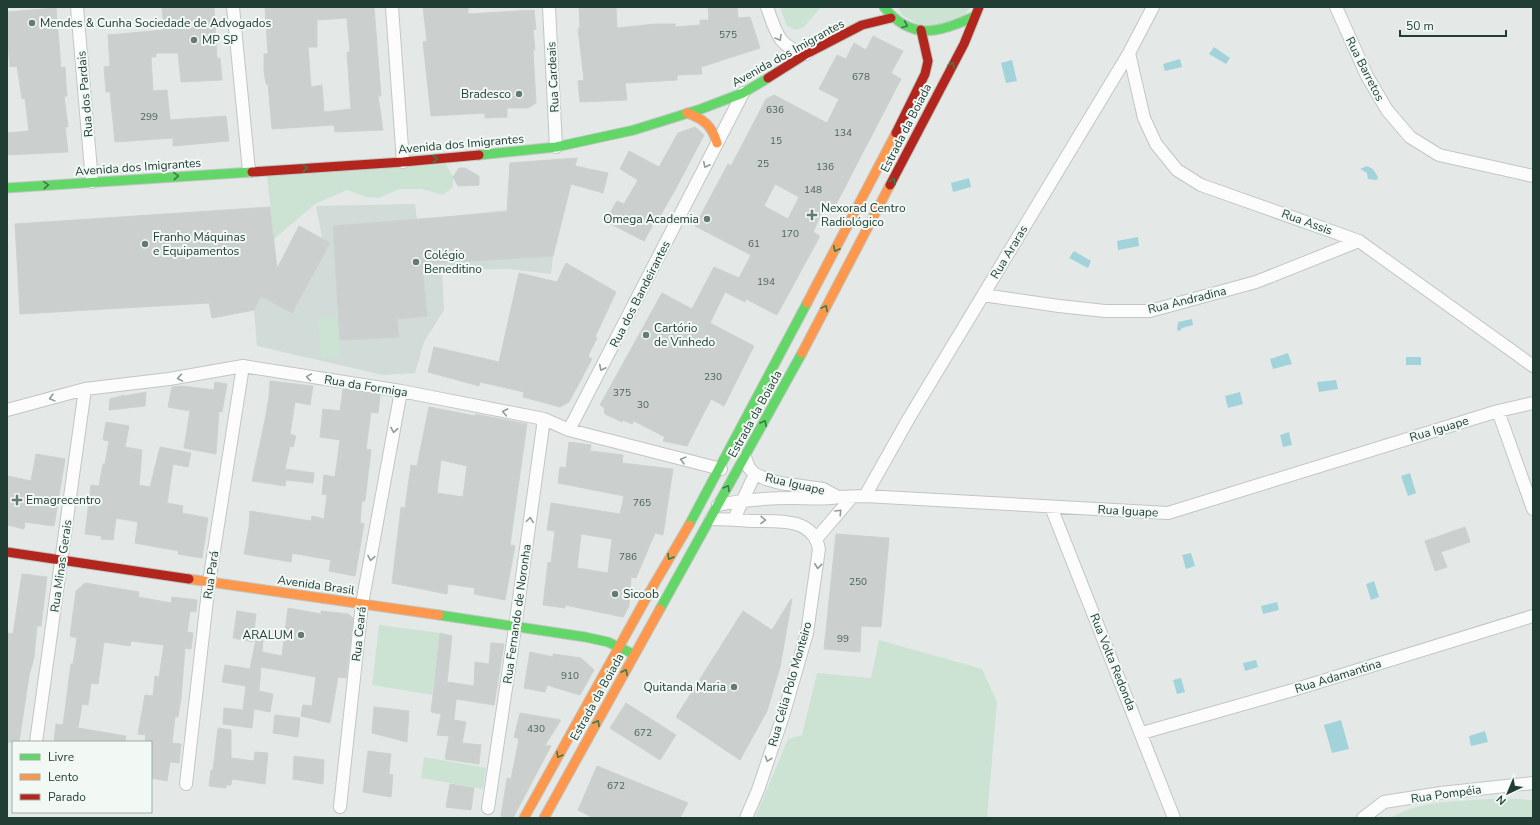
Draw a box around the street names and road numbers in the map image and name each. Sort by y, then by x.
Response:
street label: Avenida dos Imigrantes [729,15,847,91]
street label: Rua Barretos [1342,34,1388,104]
street label: Rua Cardeais [543,41,563,113]
street label: Rua dos Pardais [73,50,97,138]
street label: Estrada da Boiada [877,81,935,175]
street label: Avenida dos Imigrantes [397,131,525,157]
street label: Avenida dos Imigrantes [74,155,202,179]
street label: Rua Assis [1279,205,1335,239]
street label: Rua Araras [987,222,1031,282]
street label: Rua dos Bandeirantes [606,238,674,350]
street label: Rua Andradina [1146,283,1228,317]
street label: Estrada da Boiada [724,367,786,461]
street label: Rua da Formiga [323,371,409,401]
street label: Rua Iguape [1408,412,1470,446]
street label: Rua Iguape [764,469,826,499]
street label: Rua Iguape [1097,501,1159,521]
street label: Rua Minas Gerais [47,518,75,613]
street label: Rua Fernando de Noronha [499,543,535,685]
street label: Rua Pará [200,550,222,600]
street label: Avenida Brasil [276,572,356,598]
street label: Rua Ceará [348,606,370,662]
street label: Rua Volta Redonda [1086,611,1140,713]
street label: Rua Célia Polo Monteiro [764,619,816,748]
street label: Estrada da Boiada [566,650,628,744]
street label: Rua Adamantina [1293,655,1383,697]
street label: Rua Pompéia [1410,781,1482,807]

